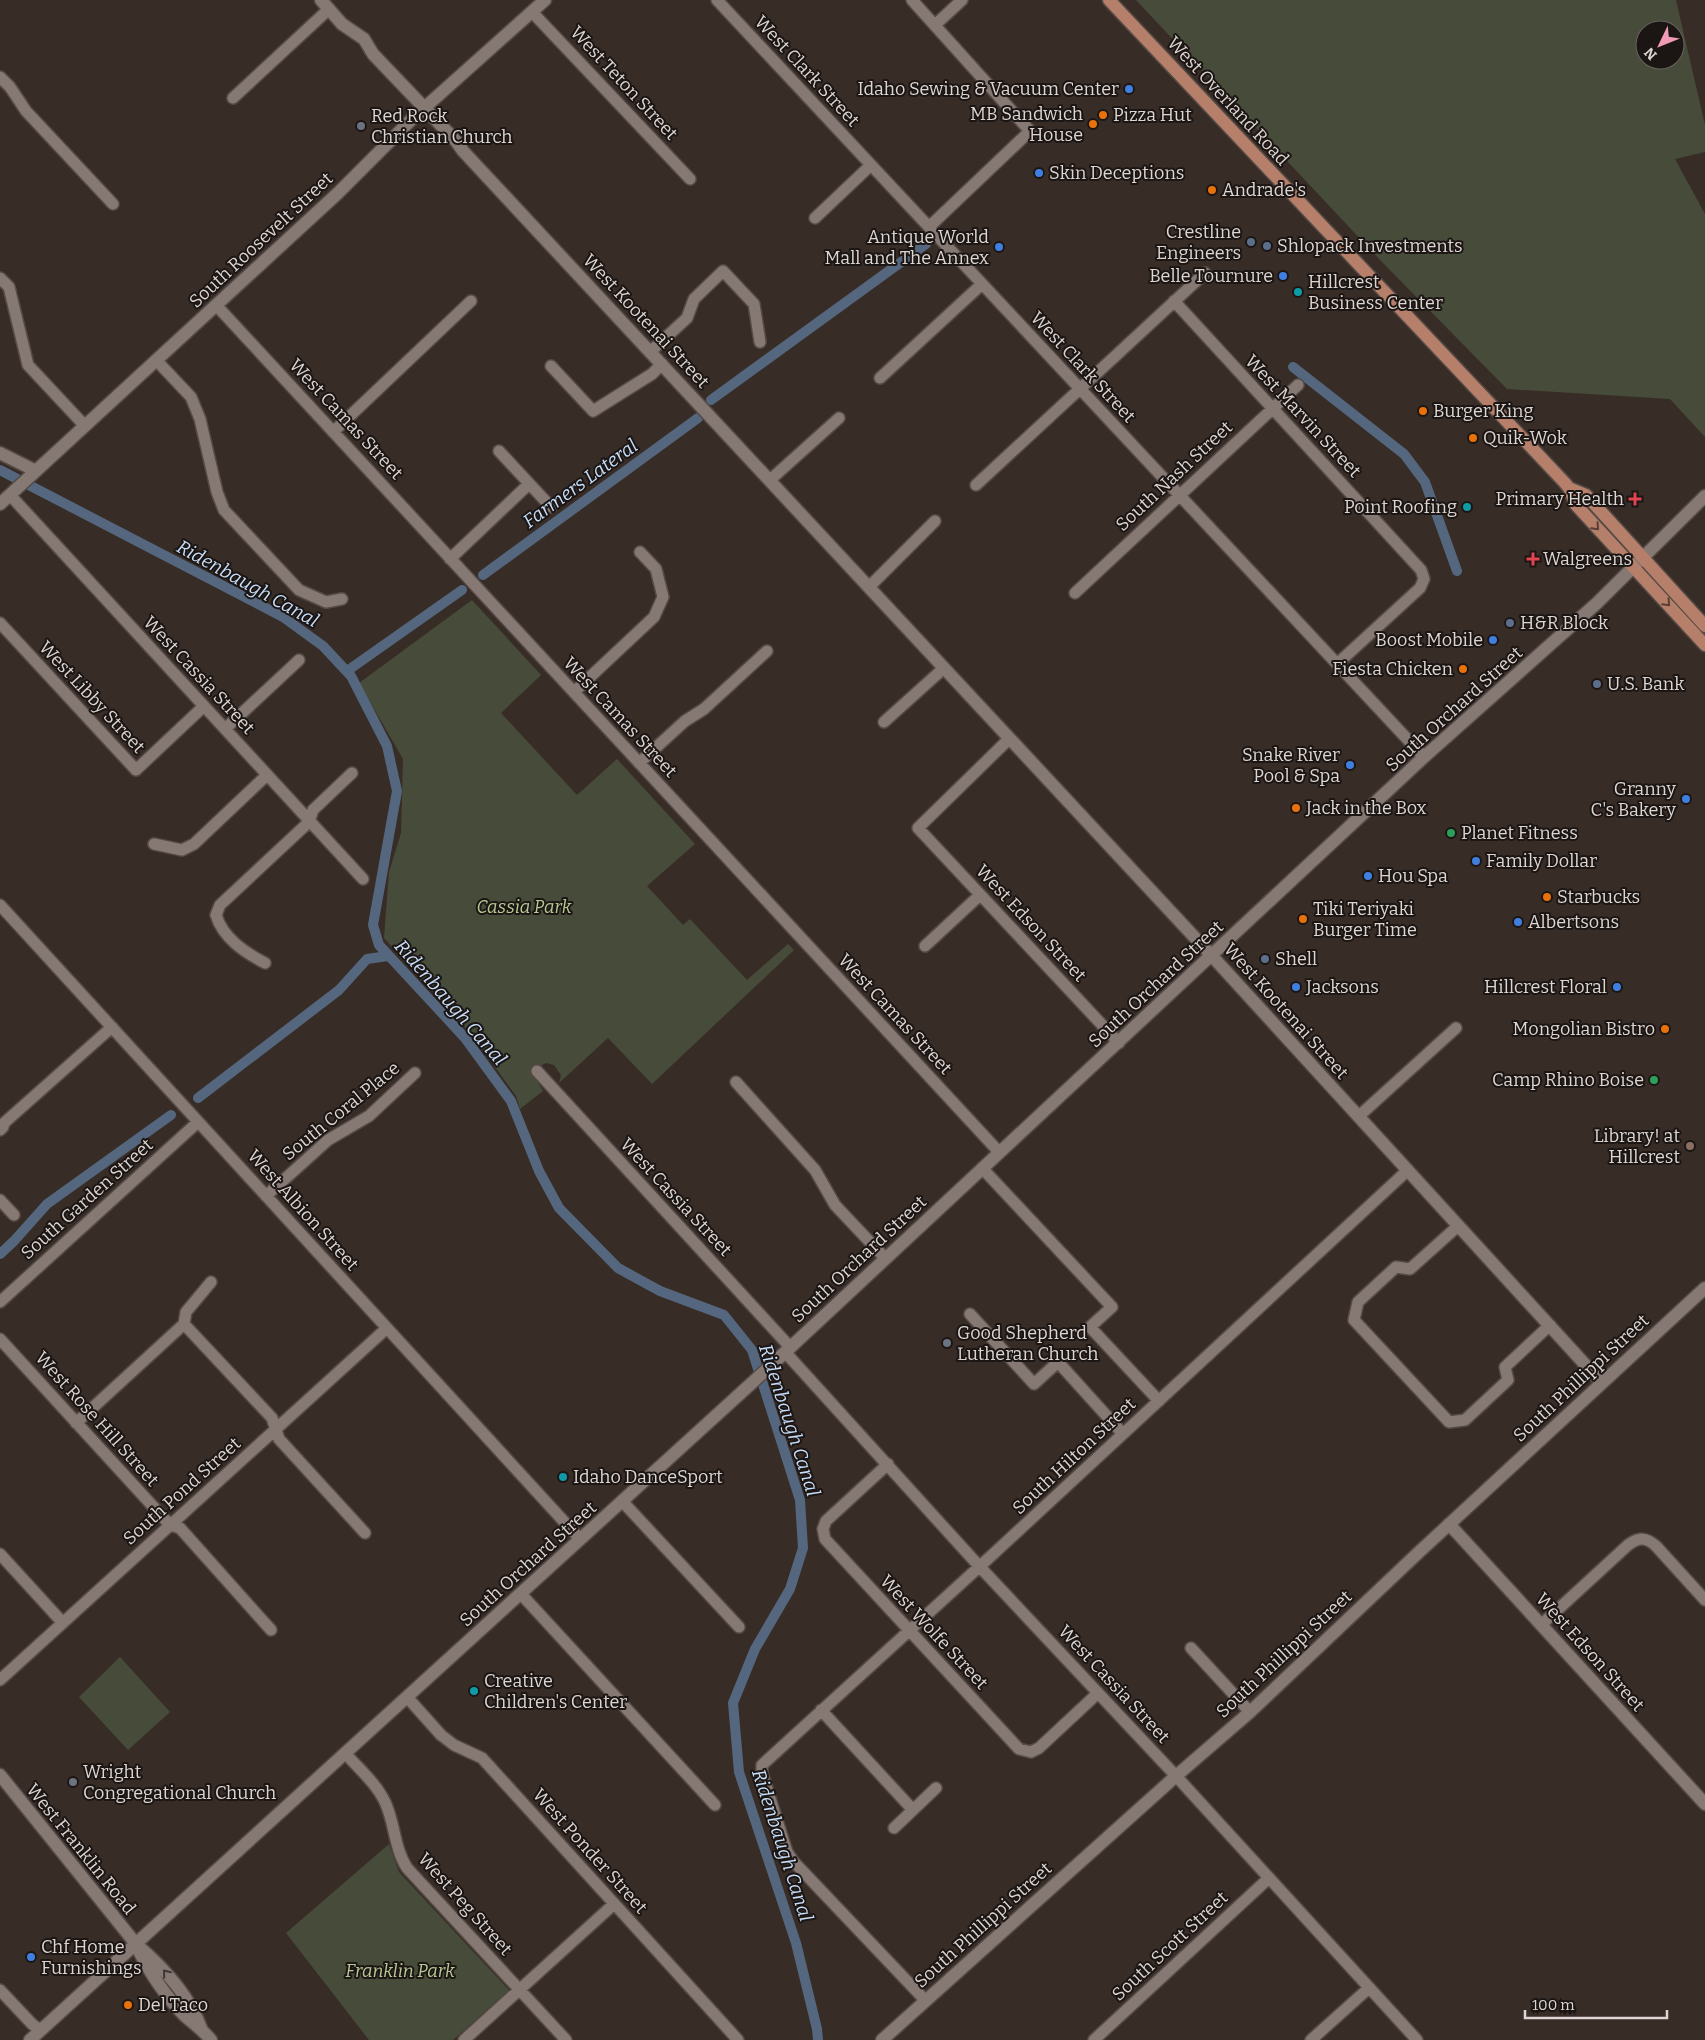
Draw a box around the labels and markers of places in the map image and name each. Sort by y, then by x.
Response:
place label: Idaho Sewing & Vacuum Center [857,78,1119,100]
marker: Idaho Sewing & Vacuum Center [1123,83,1135,95]
place label: MB Sandwich House [970,103,1083,146]
place label: Pizza Hut [1113,104,1192,126]
place label: Red Rock Christian Church [371,105,513,148]
marker: Pizza Hut [1097,109,1109,121]
marker: MB Sandwich House [1087,118,1099,130]
marker: Red Rock Christian Church [355,120,367,132]
place label: Skin Deceptions [1049,162,1184,184]
marker: Skin Deceptions [1033,167,1045,179]
place label: Andrade's [1222,179,1306,201]
marker: Andrade's [1206,184,1218,196]
place label: Crestline Engineers [1156,221,1241,264]
place label: Antique World Mall and The Annex [825,226,989,269]
place label: Shlopack Investments [1277,235,1463,257]
marker: Crestline Engineers [1245,236,1257,248]
marker: Shlopack Investments [1261,240,1273,252]
marker: Antique World Mall and The Annex [993,241,1005,253]
place label: Belle Tournure [1149,265,1273,287]
marker: Belle Tournure [1277,270,1289,282]
place label: Hillcrest Business Center [1308,271,1443,314]
marker: Hillcrest Business Center [1292,286,1304,298]
place label: Burger King [1433,400,1534,422]
marker: Burger King [1417,405,1429,417]
place label: Quik-Wok [1483,427,1568,449]
marker: Quik-Wok [1467,432,1479,444]
place label: Primary Health [1496,488,1624,510]
marker: Primary Health [1628,492,1642,506]
place label: Point Roofing [1344,496,1457,518]
marker: Point Roofing [1461,501,1473,513]
place label: Walgreens [1543,548,1632,570]
marker: Walgreens [1527,553,1539,565]
place label: H&R Block [1520,612,1609,634]
marker: H&R Block [1504,617,1516,629]
place label: Boost Mobile [1375,629,1483,651]
marker: Boost Mobile [1487,634,1499,646]
place label: Fiesta Chicken [1332,658,1454,680]
marker: Fiesta Chicken [1457,663,1469,675]
place label: U.S. Bank [1607,673,1685,695]
marker: U.S. Bank [1591,678,1603,690]
place label: Snake River Pool & Spa [1242,744,1340,787]
marker: Snake River Pool & Spa [1344,759,1356,771]
place label: Granny C's Bakery [1590,778,1676,821]
marker: Granny C's Bakery [1680,793,1692,805]
place label: Jack in the Box [1305,797,1427,819]
marker: Jack in the Box [1290,802,1302,814]
place label: Planet Fitness [1461,822,1578,844]
marker: Planet Fitness [1445,827,1457,839]
place label: Family Dollar [1486,850,1597,872]
marker: Family Dollar [1470,855,1482,867]
place label: Hou Spa [1378,865,1448,887]
marker: Hou Spa [1362,870,1374,882]
place label: Starbucks [1557,886,1640,908]
marker: Starbucks [1541,891,1553,903]
place label: Tiki Teriyaki Burger Time [1313,898,1417,941]
place label: Albertsons [1528,911,1619,933]
marker: Tiki Teriyaki Burger Time [1297,913,1309,925]
marker: Albertsons [1512,916,1524,928]
place label: Shell [1275,948,1317,970]
marker: Shell [1259,953,1271,965]
place label: Jacksons [1305,976,1379,998]
place label: Hillcrest Floral [1484,976,1607,998]
marker: Jacksons [1290,981,1302,993]
marker: Hillcrest Floral [1611,981,1623,993]
place label: Mongolian Bistro [1513,1018,1655,1040]
marker: Mongolian Bistro [1659,1023,1671,1035]
place label: Camp Rhino Boise [1492,1069,1644,1091]
marker: Camp Rhino Boise [1648,1074,1660,1086]
place label: Library! at Hillcrest [1594,1125,1680,1168]
marker: Library! at Hillcrest [1684,1140,1696,1152]
place label: Good Shepherd Lutheran Church [957,1322,1099,1365]
marker: Good Shepherd Lutheran Church [941,1337,953,1349]
place label: Idaho DanceSport [573,1466,723,1488]
marker: Idaho DanceSport [557,1471,569,1483]
place label: Creative Children's Center [484,1670,627,1713]
marker: Creative Children's Center [468,1685,480,1697]
place label: Wright Congregational Church [83,1761,276,1804]
marker: Wright Congregational Church [67,1776,79,1788]
place label: Chf Home Furnishings [41,1936,142,1979]
marker: Chf Home Furnishings [25,1951,37,1963]
place label: Del Taco [138,1994,208,2016]
marker: Del Taco [122,1999,134,2011]

